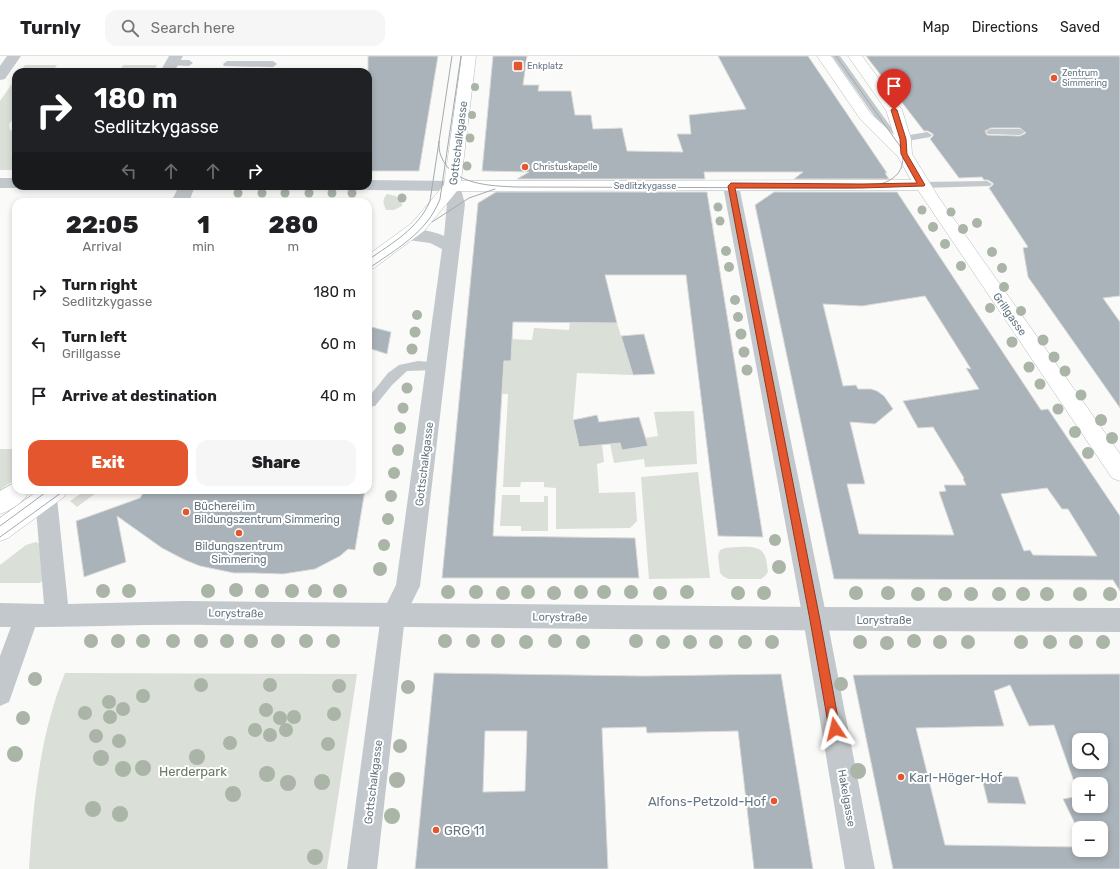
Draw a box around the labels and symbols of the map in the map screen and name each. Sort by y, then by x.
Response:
marker: Enkplatz [512,60,524,72]
place label: Enkplatz [527,61,564,71]
place label: Zentrum Simmering [1062,68,1107,88]
pin [877,69,911,110]
marker: Zentrum Simmering [1049,73,1059,83]
street label: Gottschalkgasse [447,100,470,186]
marker: Christuskapelle [520,162,530,172]
place label: Christuskapelle [533,162,598,172]
street label: Sedlitzkygasse [614,181,676,191]
street label: Grillgasse [990,290,1029,338]
street label: Gottschalkgasse [413,421,436,507]
place label: Bücherei im Bildungszentrum Simmering [194,500,340,526]
marker: Bücherei im Bildungszentrum Simmering [181,507,191,517]
marker: Bildungszentrum Simmering [234,528,244,538]
place label: Bildungszentrum Simmering [195,540,283,566]
street label: Lorystraße [208,607,264,620]
street label: Lorystraße [532,611,588,624]
street label: Lorystraße [856,614,912,627]
position arrow [814,708,856,750]
street label: Gottschalkgasse [362,739,385,825]
park label: Herderpark [159,764,227,779]
street label: Hakelgasse [835,768,858,828]
place label: Karl-Höger-Hof [909,770,1002,786]
marker: Karl-Höger-Hof [896,772,906,782]
place label: Alfons-Petzold-Hof [648,794,766,809]
marker: Alfons-Petzold-Hof [769,796,779,806]
place label: GRG 11 [444,823,485,838]
marker: GRG 11 [431,825,441,835]

